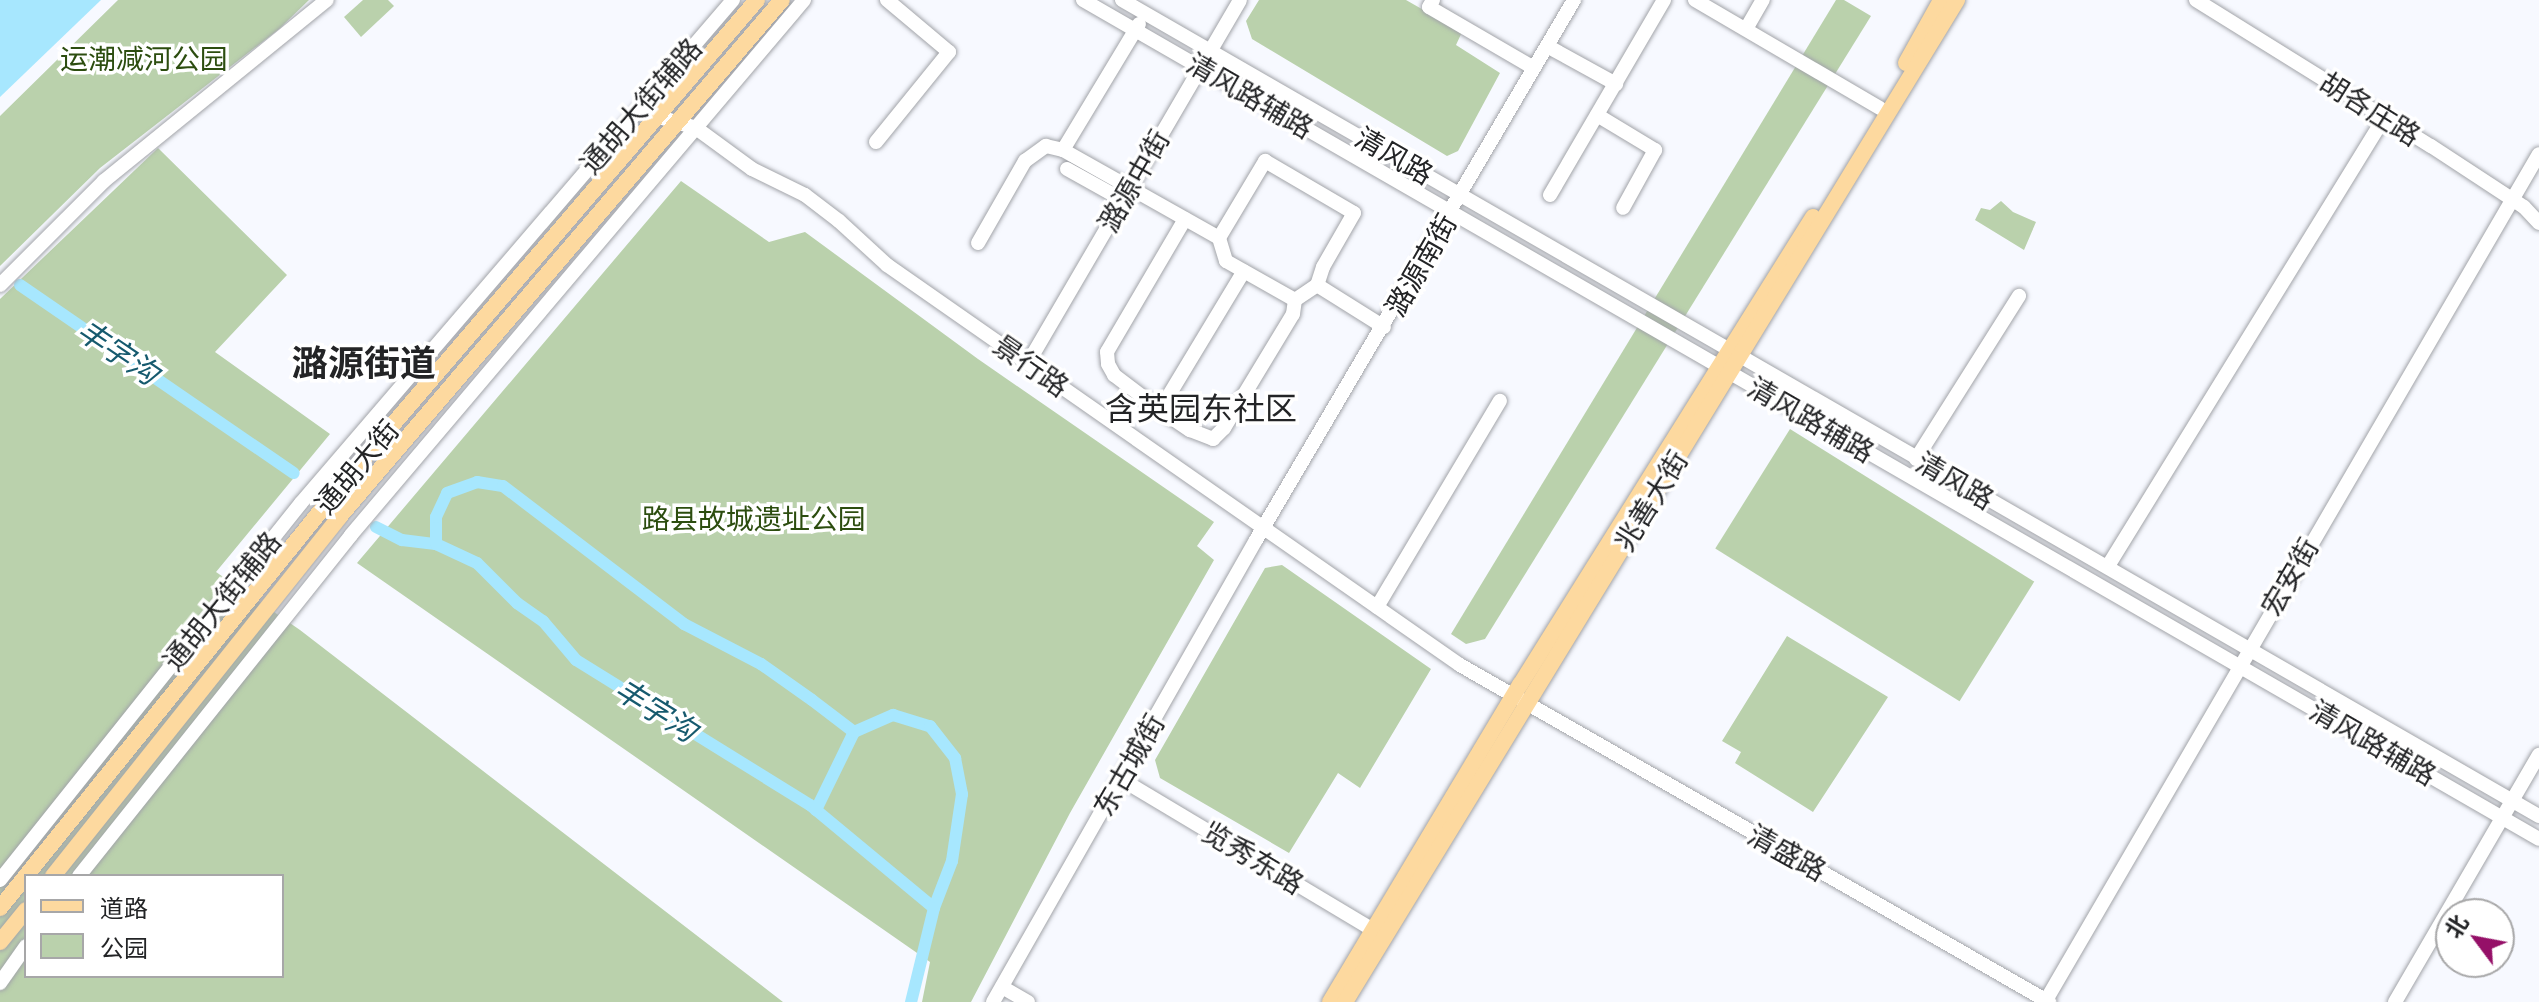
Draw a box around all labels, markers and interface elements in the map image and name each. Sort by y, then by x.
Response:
street label: 通胡大街辅路 [573,32,709,180]
park label: 运潮减河公园 [60,42,228,76]
street label: 清风路辅路 [1181,46,1319,146]
street label: 胡各庄路 [2314,65,2426,153]
street label: 清风路 [1349,120,1439,192]
street label: 潞源中街 [1091,124,1177,238]
street label: 潞源南街 [1378,208,1464,322]
water label: 丰字沟 [71,312,165,392]
street label: 景行路 [987,328,1075,404]
district label: 潞源街道 [292,341,436,385]
street label: 清风路辅路 [1742,370,1880,470]
district label: 含英园东社区 [1105,389,1297,427]
street label: 通胡大街 [308,413,406,521]
street label: 兆善大街 [1607,445,1695,557]
street label: 清风路 [1910,445,2000,517]
park label: 路县故城遗址公园 [642,502,866,536]
street label: 通胡大街辅路 [156,525,288,677]
street label: 宏安街 [2254,532,2326,622]
water label: 丰字沟 [608,671,704,749]
street label: 清风路辅路 [2304,693,2442,793]
street label: 东古城街 [1086,708,1172,822]
street label: 览秀东路 [1196,815,1310,901]
street label: 清盛路 [1742,818,1832,888]
legend [24,874,284,978]
text: 道路 [100,893,148,922]
north arrow [2435,898,2515,978]
text: 北 [2439,910,2473,943]
text: 公园 [100,933,148,962]

